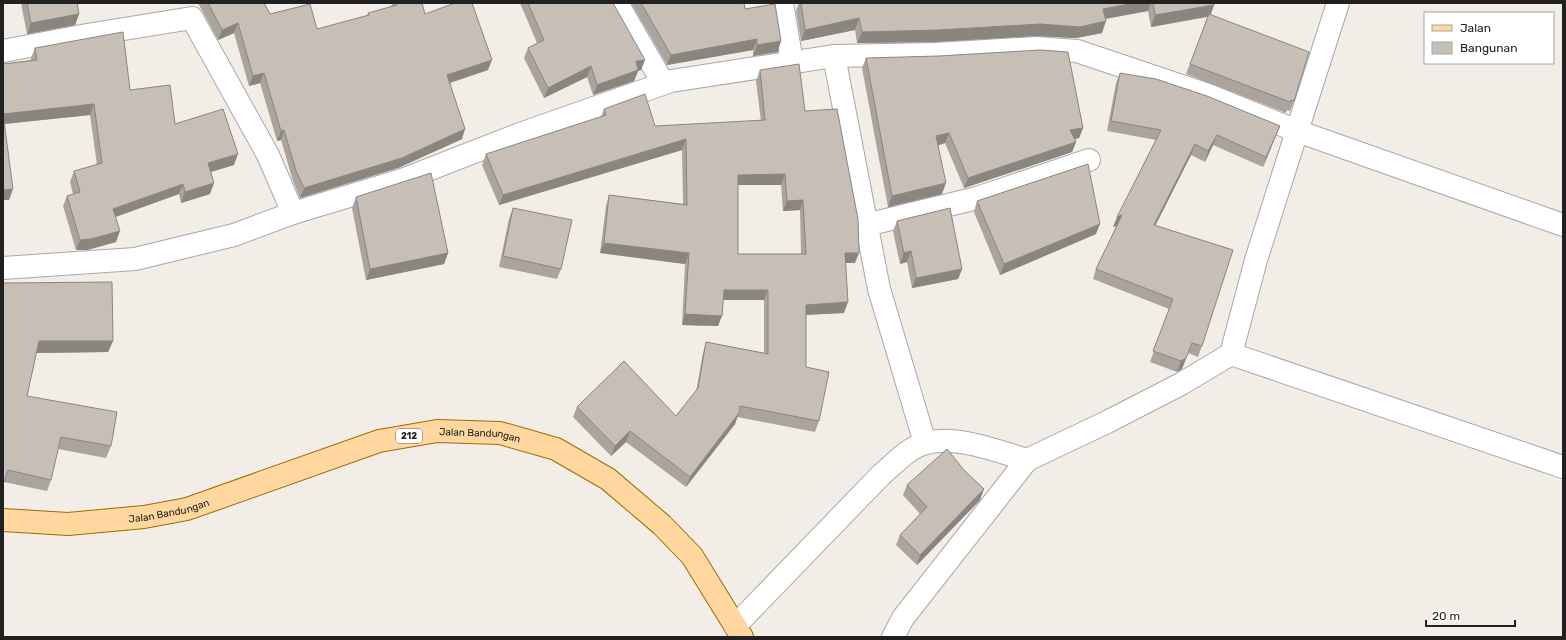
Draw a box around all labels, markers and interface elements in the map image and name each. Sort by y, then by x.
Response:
legend [1424,12,1554,64]
text: Jalan [1460,21,1491,35]
text: Bangunan [1460,41,1517,55]
street label: Jalan Bandungan [439,426,522,446]
road number: 212 [396,429,422,443]
street label: Jalan Bandungan [128,497,211,525]
scale bar [1426,602,1515,628]
text: 20 m [1432,609,1460,623]

